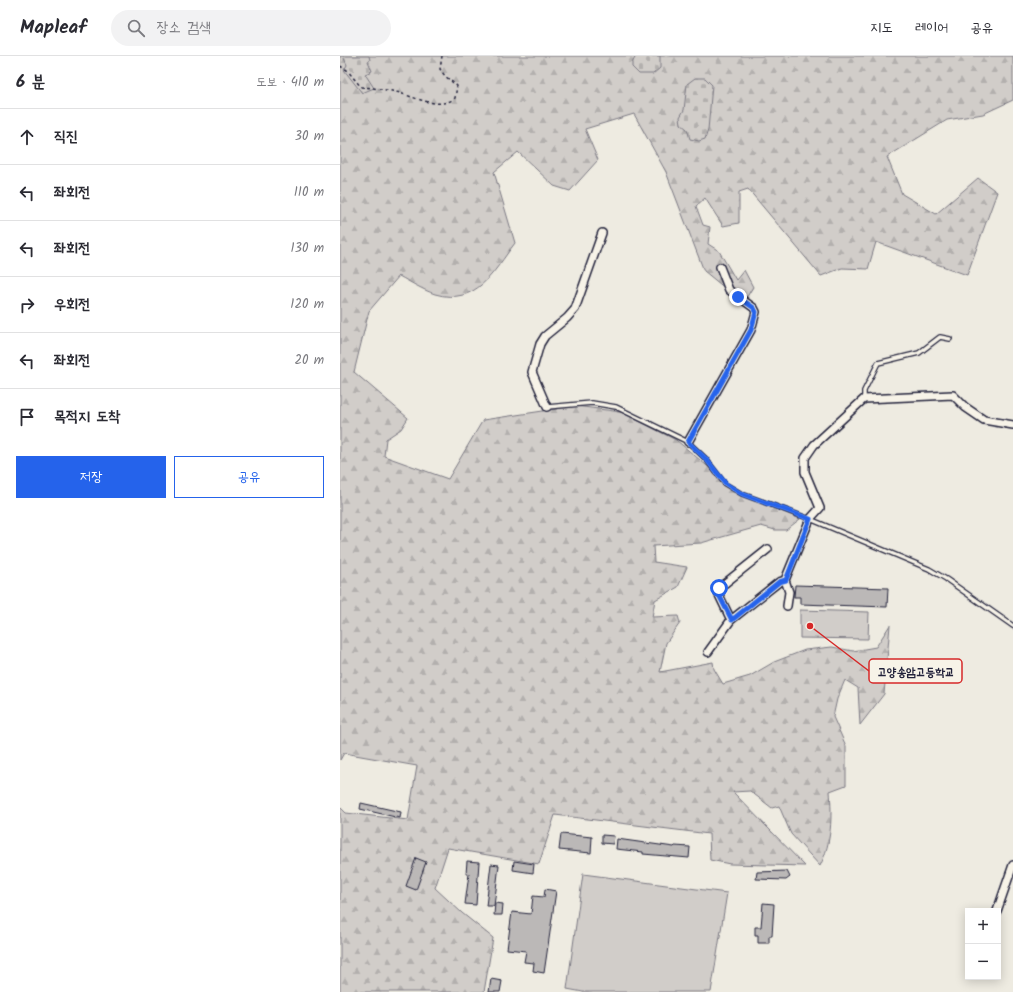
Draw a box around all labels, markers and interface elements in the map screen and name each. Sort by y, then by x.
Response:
search box [111,10,391,46]
text: Mapleaf [20,13,87,43]
text: 장소 검색 [157,16,211,40]
icon: search [125,17,147,39]
text: 지도 [870,17,893,39]
text: 레이어 [915,17,948,39]
text: 공유 [970,17,993,39]
text: 6 분 [16,69,45,96]
text: 도보 · 410 m [256,72,324,93]
text: 직진 [54,125,78,149]
icon: ahead [16,126,38,148]
text: 30 m [295,126,324,147]
text: 좌회전 [54,181,90,205]
icon: left [16,182,38,204]
text: 110 m [294,182,324,203]
text: 좌회전 [54,237,90,261]
icon: left [16,238,38,260]
text: 130 m [290,238,324,259]
route end [729,288,747,306]
text: 우회전 [54,293,90,317]
icon: right [16,294,38,316]
text: 120 m [290,294,324,315]
text: 좌회전 [54,349,90,373]
icon: left [16,350,38,372]
text: 20 m [294,350,324,371]
text: 목적지 도착 [54,405,120,429]
icon: arrive [16,406,38,428]
button: 저장 [16,456,166,498]
button: 공유 [174,456,324,498]
route start [710,579,728,597]
callout: 고양송암고등학교 [869,659,962,683]
text: 고양송암고등학교 [877,663,955,682]
map controls [965,908,1001,980]
button: + [965,908,1001,944]
button: − [965,944,1001,980]

